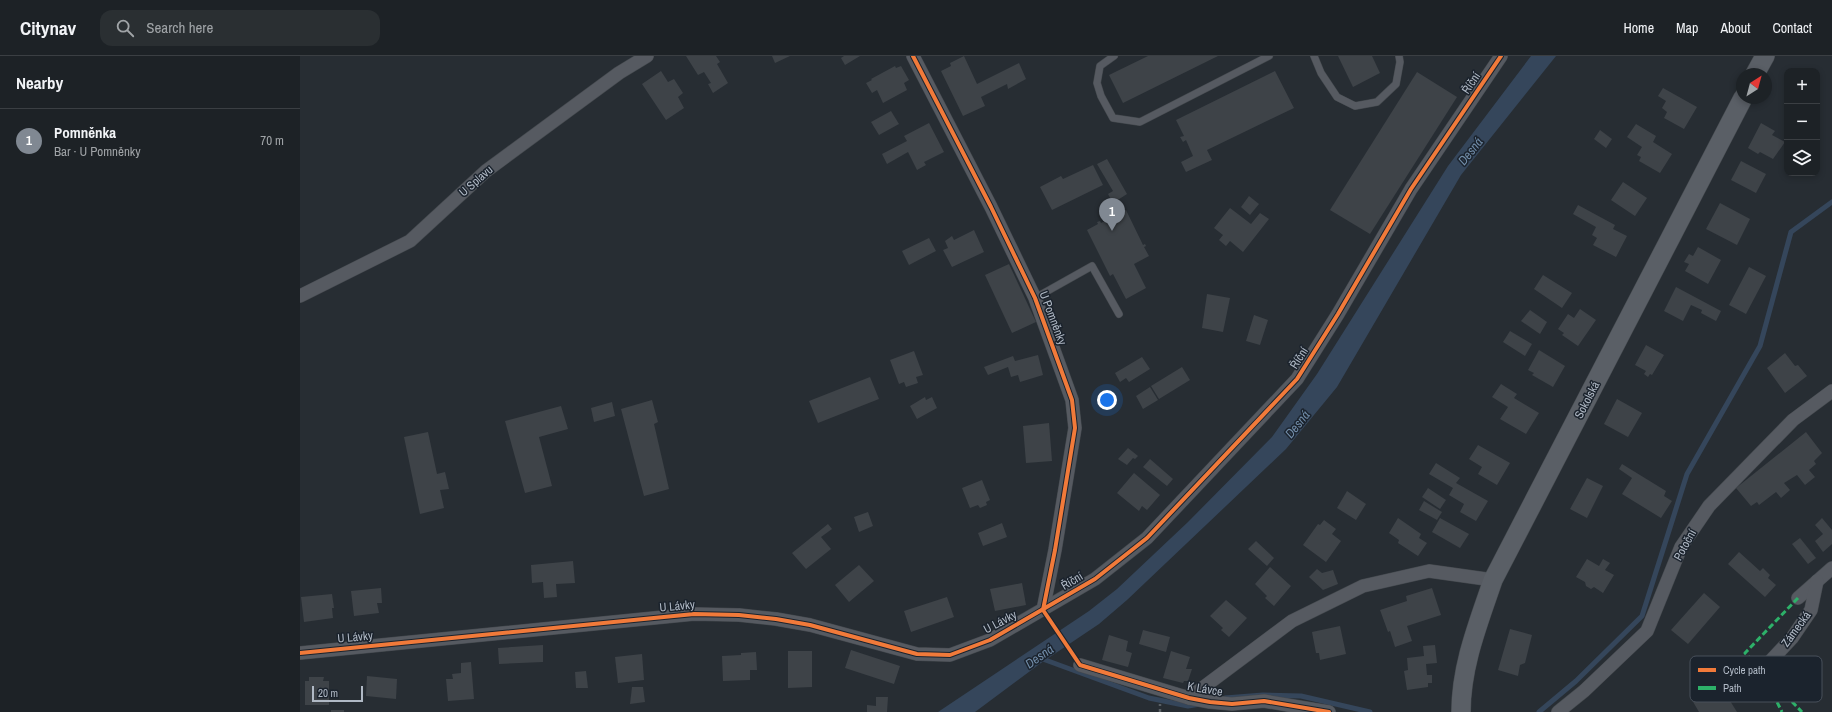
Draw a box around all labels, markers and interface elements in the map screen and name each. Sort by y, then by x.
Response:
search box [100,10,380,46]
text: Citynav [20,15,76,41]
icon: search [114,17,136,39]
text: Search here [146,17,213,38]
text: Home [1623,19,1654,37]
text: Map [1676,19,1698,37]
text: About [1720,19,1750,37]
text: Contact [1772,19,1812,37]
north arrow [1736,68,1772,104]
map controls [1784,68,1820,176]
button: + [1784,68,1820,104]
street label: Říční [1458,69,1484,97]
text: Nearby [16,71,63,94]
button: − [1784,104,1820,140]
text: Pomněnka [54,122,116,143]
text: 1 [26,132,32,149]
text: 70 m [260,132,284,149]
water label: Desná [1454,134,1487,169]
button: layers [1784,140,1820,176]
text: Bar · U Pomněnky [54,143,141,160]
street label: U Splavu [456,162,496,200]
pin: 1 [1099,198,1125,231]
street label: U Pomněnky [1035,289,1071,347]
street label: Říční [1286,344,1312,372]
street label: Sokolská [1571,378,1603,421]
your location [1097,390,1117,410]
water label: Desná [1281,407,1314,442]
street label: Potoční [1670,526,1700,563]
street label: Říční [1058,568,1086,594]
street label: U Lávky [659,596,695,616]
street label: U Lávky [981,607,1020,637]
street label: Zámecká [1778,608,1815,650]
street label: U Lávky [337,627,373,647]
water label: Desná [1022,641,1057,672]
legend [1690,656,1822,702]
text: Cycle path [1723,663,1766,677]
street label: K Lávce [1186,678,1224,700]
text: Path [1723,681,1742,695]
scale bar [312,684,363,703]
text: 20 m [318,686,338,700]

